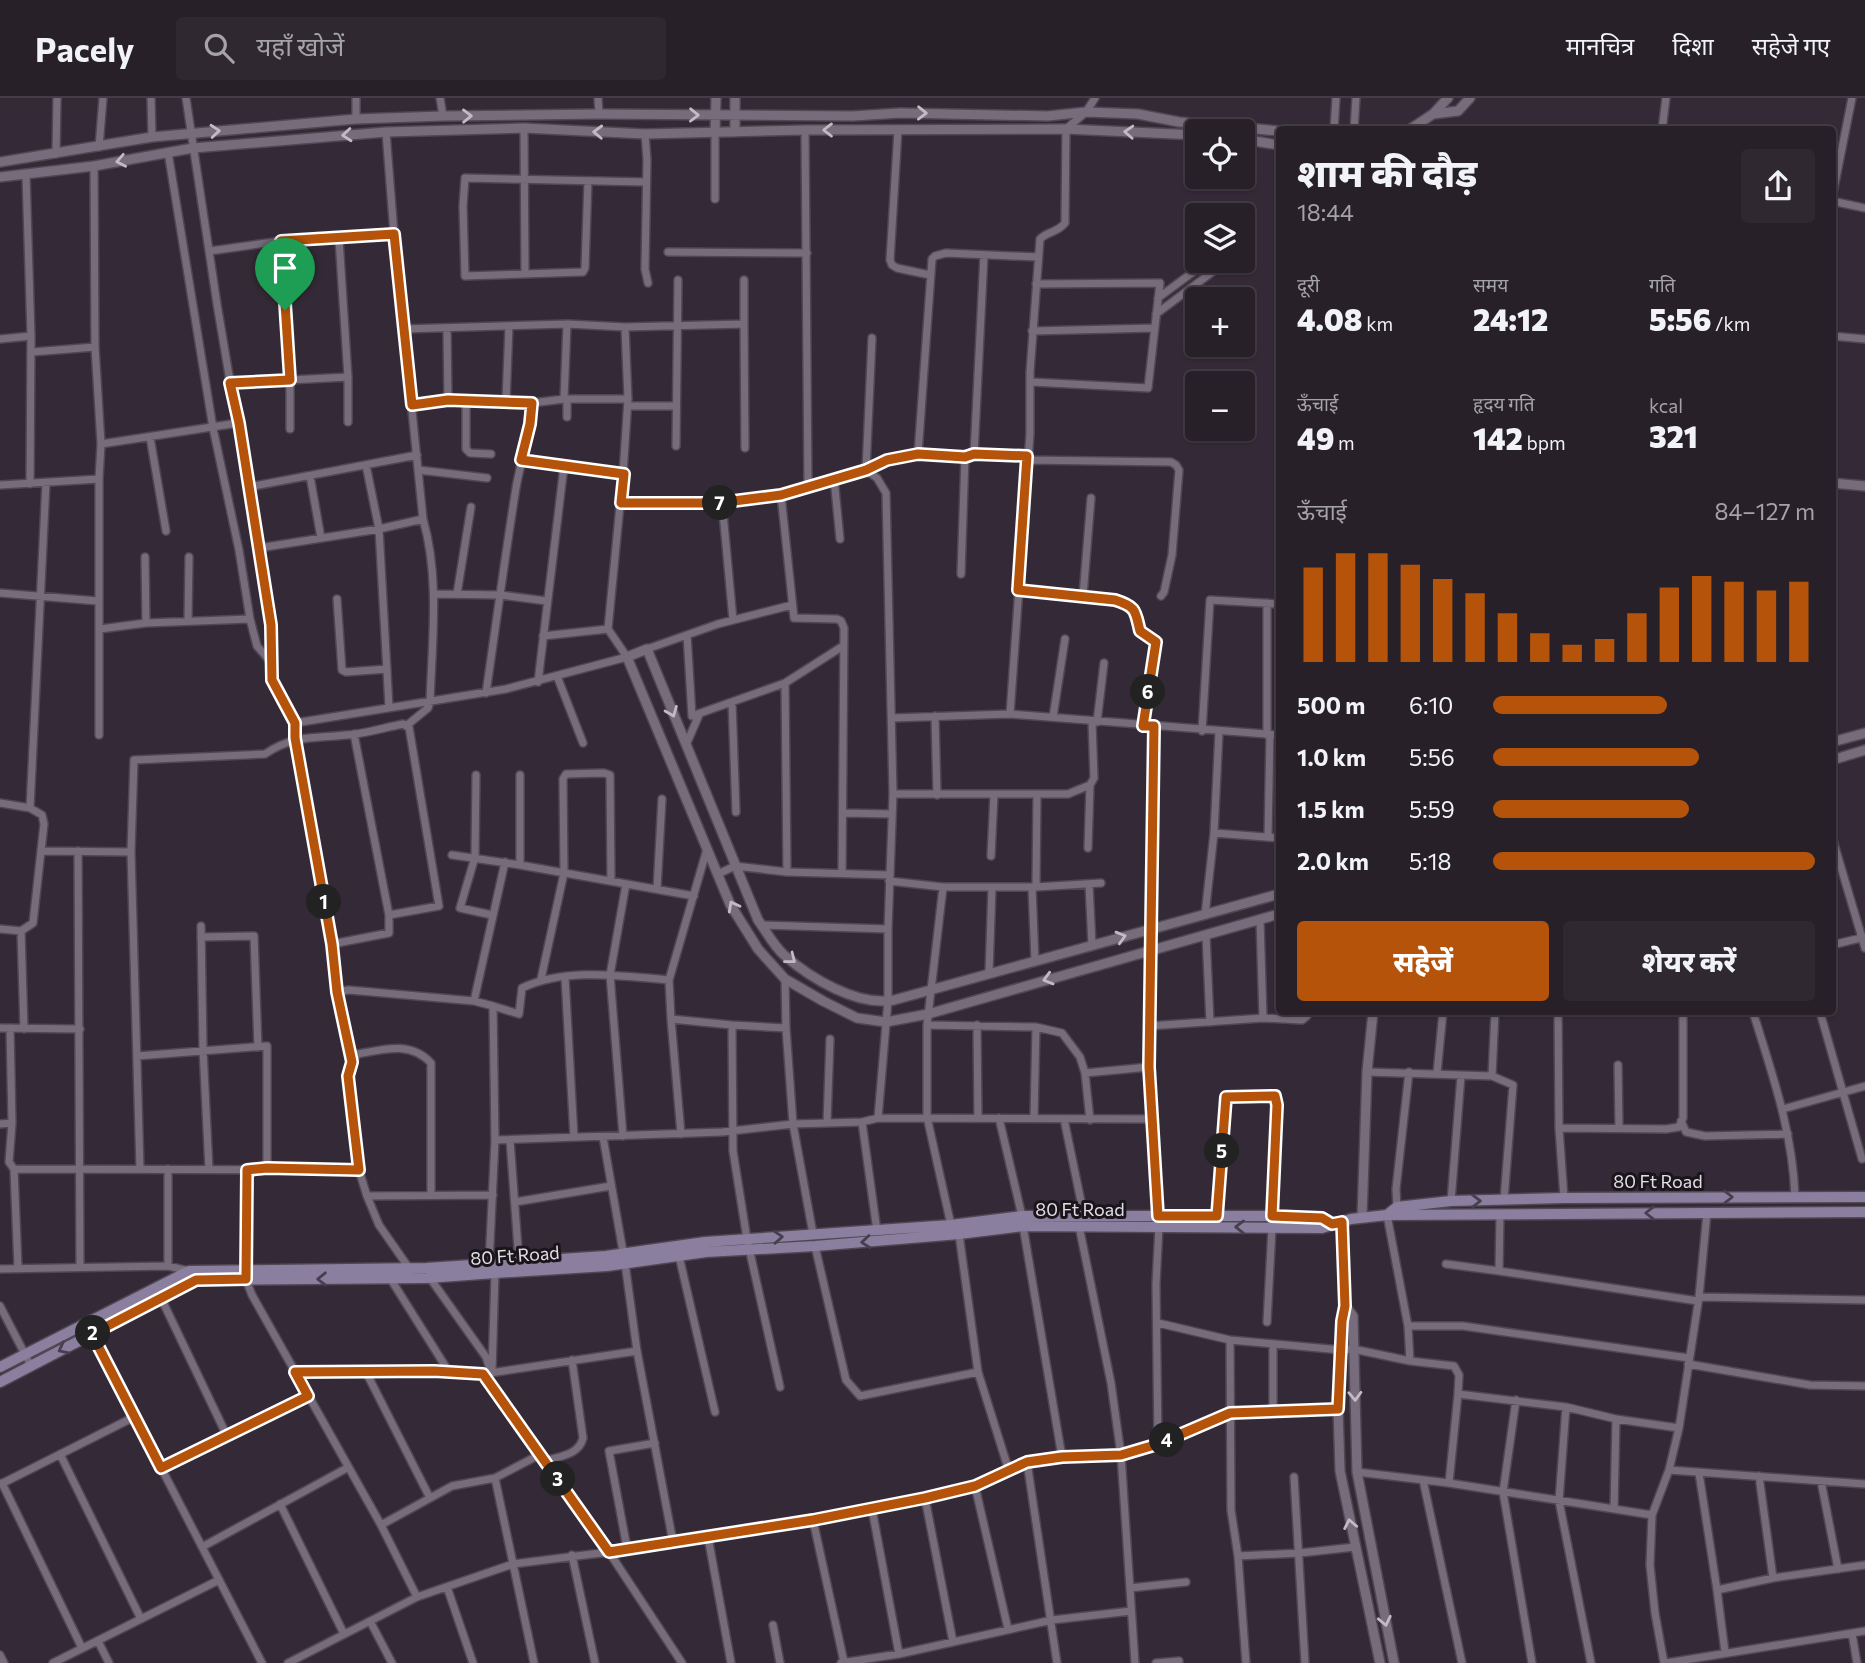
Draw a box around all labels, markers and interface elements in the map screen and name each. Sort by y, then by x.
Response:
search box [176,17,666,80]
text: Pacely [35,28,134,69]
icon: search [200,29,238,67]
text: यहाँ खोजें [256,30,344,61]
text: मानचित्र [1566,31,1634,60]
text: दिशा [1672,31,1714,60]
text: सहेजे गए [1752,31,1830,60]
one-way arrow [916,106,927,121]
one-way arrow [462,108,473,124]
one-way arrow [689,108,700,123]
map controls [1185,119,1255,441]
button: locate [1185,119,1255,189]
one-way arrow [822,122,833,138]
one-way arrow [210,124,221,139]
one-way arrow [593,124,604,139]
one-way arrow [1123,125,1134,140]
one-way arrow [341,127,352,142]
text: शाम की दौड़ [1297,148,1477,195]
button: share [1741,149,1815,223]
one-way arrow [115,153,127,168]
text: 18:44 [1297,198,1354,226]
button: layers [1185,203,1255,273]
pin [255,238,315,310]
icon: arrive [266,249,304,287]
text: दूरी [1297,273,1320,296]
text: समय [1473,273,1508,296]
text: गति [1649,273,1675,296]
button: + [1185,287,1255,357]
text: 4.08 [1297,300,1363,337]
text: 24:12 [1473,300,1548,337]
text: 5:56 [1649,300,1711,337]
text: km [1363,312,1393,335]
text: /km [1711,312,1750,335]
button: − [1185,371,1255,441]
text: ऊँचाई [1297,392,1338,415]
text: हृदय गति [1473,392,1535,415]
text: kcal [1649,394,1683,417]
text: 321 [1649,417,1698,454]
text: 49 [1297,419,1334,456]
text: 142 [1473,419,1523,456]
text: m [1334,431,1355,454]
text: bpm [1523,431,1566,454]
pin: 7 [702,486,738,520]
text: 7 [714,491,725,514]
text: ऊँचाई [1297,497,1347,525]
text: 84–127 m [1715,497,1815,525]
pin: 6 [1130,674,1166,710]
text: 6 [1142,680,1153,703]
text: 500 m [1297,691,1365,719]
text: 6:10 [1409,691,1453,719]
one-way arrow [664,705,678,717]
text: 1.0 km [1297,743,1366,771]
text: 5:56 [1409,743,1455,771]
text: 1.5 km [1297,795,1365,823]
text: 5:59 [1409,795,1455,823]
text: 2.0 km [1297,847,1369,875]
text: 5:18 [1409,847,1451,875]
pin: 1 [306,884,342,920]
text: 1 [319,890,328,913]
one-way arrow [727,901,741,913]
button: सहेजें [1297,921,1549,1001]
button: शेयर करें [1563,921,1815,1001]
one-way arrow [1115,931,1127,946]
one-way arrow [783,951,795,964]
one-way arrow [1043,971,1055,986]
pin: 5 [1204,1134,1240,1168]
text: 5 [1216,1139,1227,1162]
street label: 80 Ft Road [1613,1170,1703,1192]
one-way arrow [1723,1189,1734,1205]
one-way arrow [1471,1193,1482,1208]
street label: 80 Ft Road [1035,1198,1125,1220]
one-way arrow [1644,1206,1655,1221]
one-way arrow [1234,1219,1245,1235]
one-way arrow [773,1230,784,1245]
one-way arrow [861,1234,872,1249]
street label: 80 Ft Road [470,1241,560,1269]
one-way arrow [316,1271,327,1287]
pin: 2 [76,1316,110,1350]
text: 2 [87,1321,98,1344]
one-way arrow [57,1341,70,1355]
one-way arrow [1347,1391,1362,1402]
pin: 4 [1150,1422,1184,1458]
text: 4 [1161,1428,1172,1451]
pin: 3 [540,1462,576,1496]
text: 3 [552,1467,563,1490]
one-way arrow [1344,1518,1359,1530]
one-way arrow [1377,1615,1392,1627]

